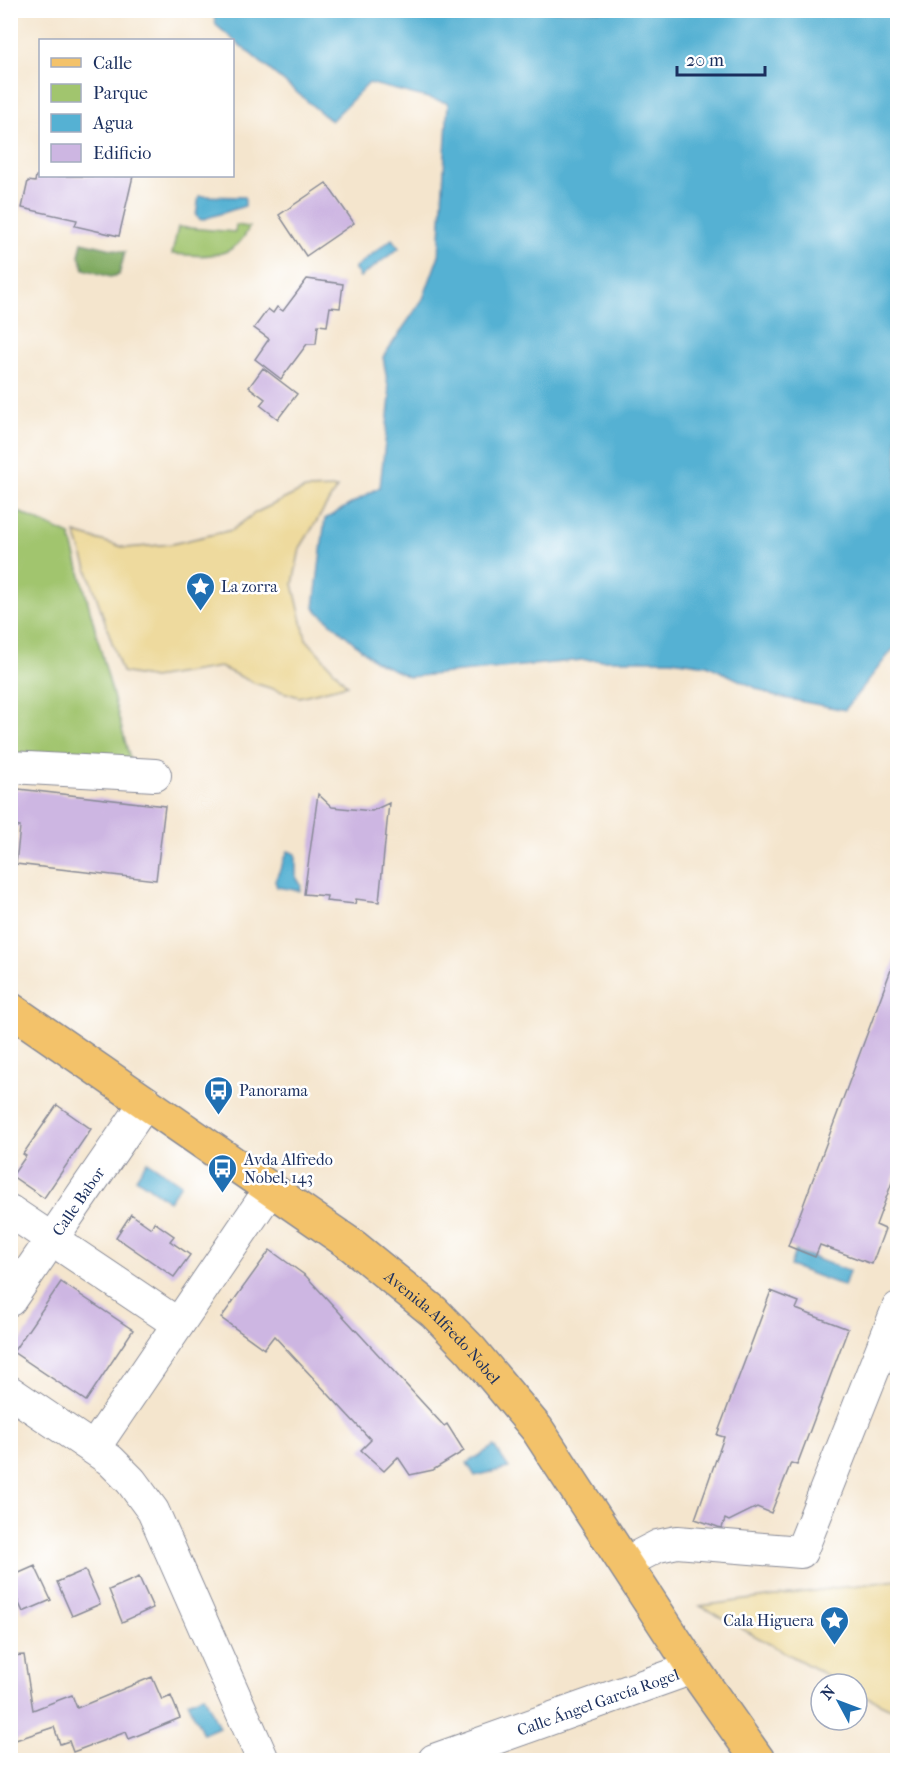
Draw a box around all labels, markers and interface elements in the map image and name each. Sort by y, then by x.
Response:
legend [39,39,234,177]
scale bar [677,39,766,77]
text: 20 m [686,50,724,71]
text: Calle [93,53,132,74]
text: Parque [93,83,148,104]
text: Agua [92,113,134,134]
text: Edificio [93,143,151,164]
place icon: La zorra [184,570,216,612]
place label: La zorra [221,577,278,596]
bus stop icon: Panorama [202,1074,234,1116]
place label: Panorama [239,1081,309,1100]
place label: Avda Alfredo Nobel, 143 [243,1150,333,1187]
bus stop icon: Avda Alfredo Nobel, 143 [207,1152,239,1194]
street label: Calle Babor [48,1163,109,1239]
street label: Avenida Alfredo Nobel [380,1266,505,1388]
place icon: Cala Higuera [819,1604,851,1646]
place label: Cala Higuera [723,1611,815,1630]
street label: Calle Ángel García Rogel [515,1665,682,1740]
north arrow [809,1672,869,1732]
text: N [817,1681,840,1703]

